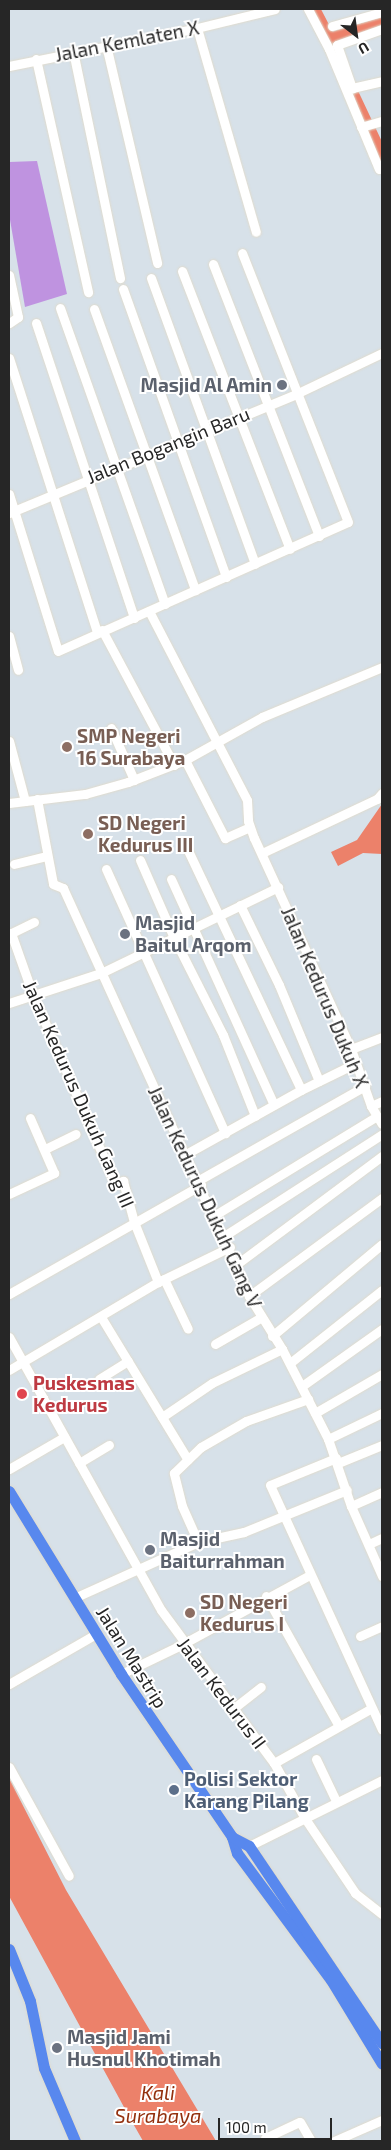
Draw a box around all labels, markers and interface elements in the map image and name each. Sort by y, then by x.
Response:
north arrow [331,10,381,60]
street label: Jalan Kemlaten X [53,16,201,66]
text: U [355,39,372,58]
place label: Masjid Al Amin [139,374,272,396]
marker: Masjid Al Amin [276,379,288,391]
street label: Jalan Bogangin Baru [83,402,253,488]
place label: SMP Negeri 16 Surabaya [77,725,185,769]
marker: SMP Negeri 16 Surabaya [61,741,73,753]
place label: SD Negeri Kedurus III [98,812,193,856]
marker: SD Negeri Kedurus III [82,828,94,840]
street label: Jalan Kedurus Dukuh X [277,903,373,1091]
place label: Masjid Baitul Arqom [135,912,252,956]
marker: Masjid Baitul Arqom [119,928,131,940]
street label: Jalan Kedurus Dukuh Gang III [19,977,139,1211]
street label: Jalan Kedurus Dukuh Gang V [143,1082,267,1312]
place label: Puskesmas Kedurus [33,1372,135,1416]
marker: Puskesmas Kedurus [15,1387,29,1401]
place label: Masjid Baiturrahman [160,1528,285,1572]
marker: Masjid Baiturrahman [144,1544,156,1556]
place label: SD Negeri Kedurus I [200,1591,288,1635]
street label: Jalan Mastrip [92,1602,172,1712]
marker: SD Negeri Kedurus I [184,1607,196,1619]
street label: Jalan Kedurus II [173,1633,271,1753]
place label: Polisi Sektor Karang Pilang [184,1768,309,1812]
marker: Polisi Sektor Karang Pilang [168,1784,180,1796]
place label: Masjid Jami Husnul Khotimah [67,2026,221,2070]
marker: Masjid Jami Husnul Khotimah [51,2042,63,2054]
water label: Kali Surabaya [115,2080,201,2127]
scale bar [221,2108,335,2140]
text: 100 m [226,2118,267,2136]

